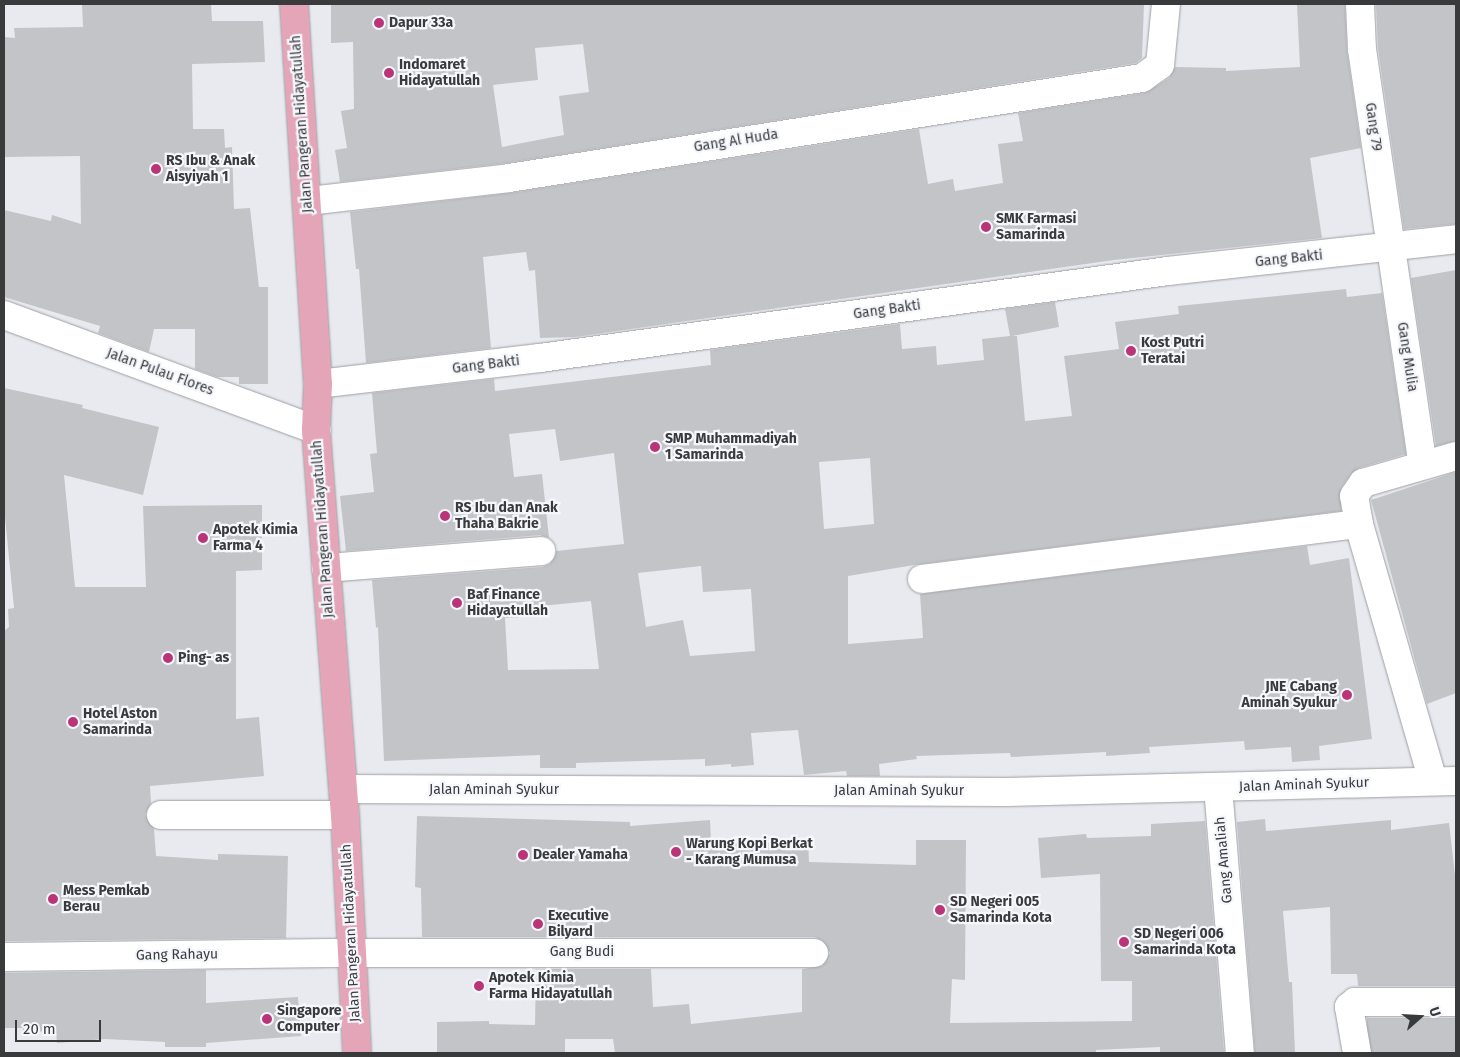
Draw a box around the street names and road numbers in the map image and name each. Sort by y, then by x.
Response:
street label: Jalan Pangeran Hidayatullah [287,34,317,214]
street label: Gang 79 [1361,102,1385,152]
street label: Gang Al Huda [693,126,779,156]
street label: Gang Bakti [1254,247,1324,271]
street label: Gang Bakti [852,297,922,323]
street label: Gang Mulia [1393,321,1421,393]
street label: Jalan Pulau Flores [104,345,216,399]
street label: Gang Bakti [451,353,521,377]
street label: Jalan Pangeran Hidayatullah [308,439,338,619]
street label: Jalan Aminah Syukur [1239,774,1369,796]
street label: Jalan Aminah Syukur [429,782,559,798]
street label: Jalan Aminah Syukur [834,783,964,799]
street label: Gang Amaliah [1212,816,1236,904]
street label: Jalan Pangeran Hidayatullah [338,844,364,1022]
street label: Gang Budi [550,944,614,960]
street label: Gang Rahayu [136,946,218,964]

